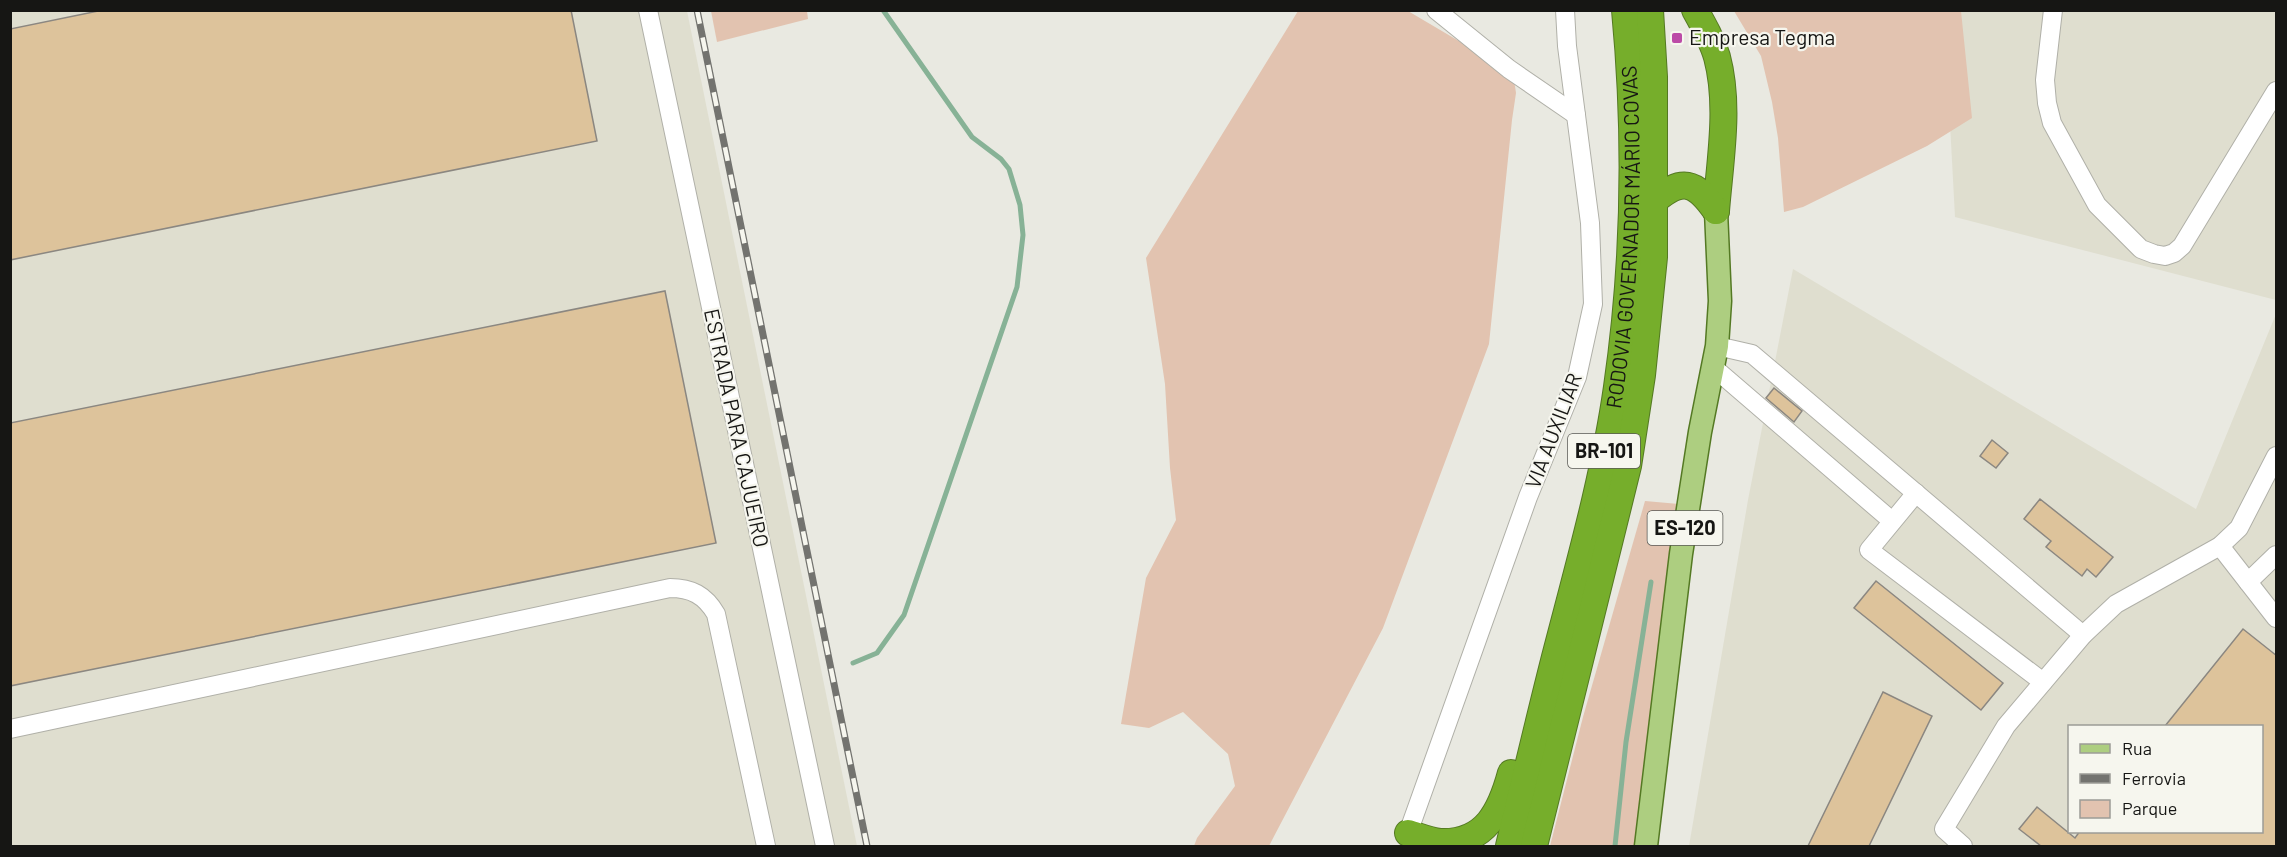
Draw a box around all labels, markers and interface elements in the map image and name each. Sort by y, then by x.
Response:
place label: Empresa Tegma [1689,24,1835,49]
marker: Empresa Tegma [1670,31,1684,45]
street label: RODOVIA GOVERNADOR MÁRIO COVAS [1600,65,1644,410]
street label: ESTRADA PARA CAJUEIRO [700,306,775,549]
street label: VIA AUXILIAR [1519,369,1586,492]
road number: BR-101 [1568,434,1640,468]
road number: ES-120 [1648,511,1722,545]
legend [2068,725,2263,833]
text: Rua [2122,737,2152,759]
text: Ferrovia [2122,767,2186,789]
text: Parque [2122,797,2177,819]

